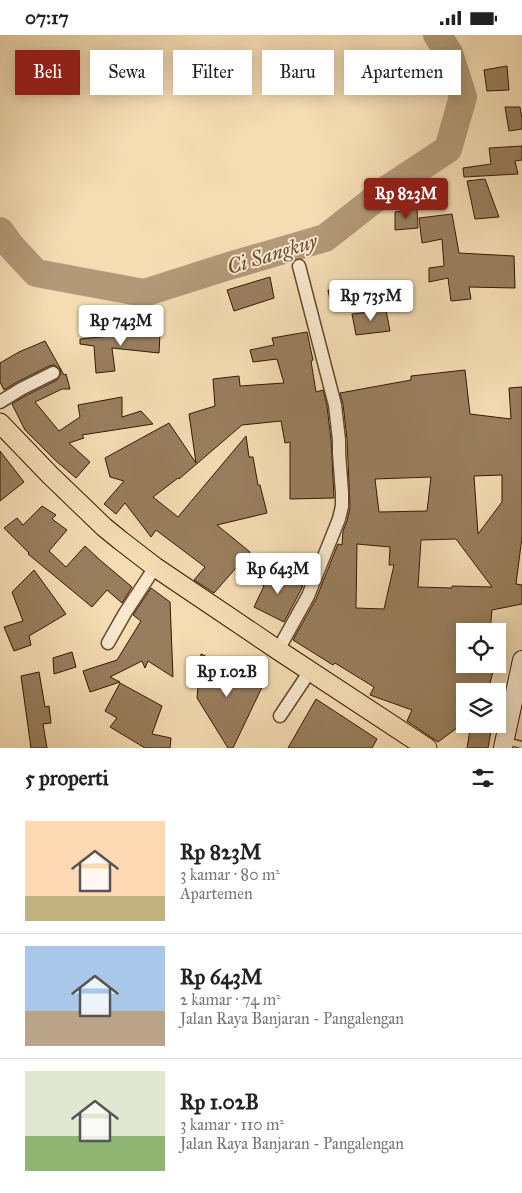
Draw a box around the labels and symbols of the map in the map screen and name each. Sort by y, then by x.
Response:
pin: Rp 823M [360,177,452,220]
water label: Ci Sangkuy [224,228,321,280]
pin: Rp 735M [325,279,417,322]
pin: Rp 743M [75,305,167,347]
pin: Rp 643M [232,553,324,595]
pin: Rp 1.02B [175,655,279,698]

